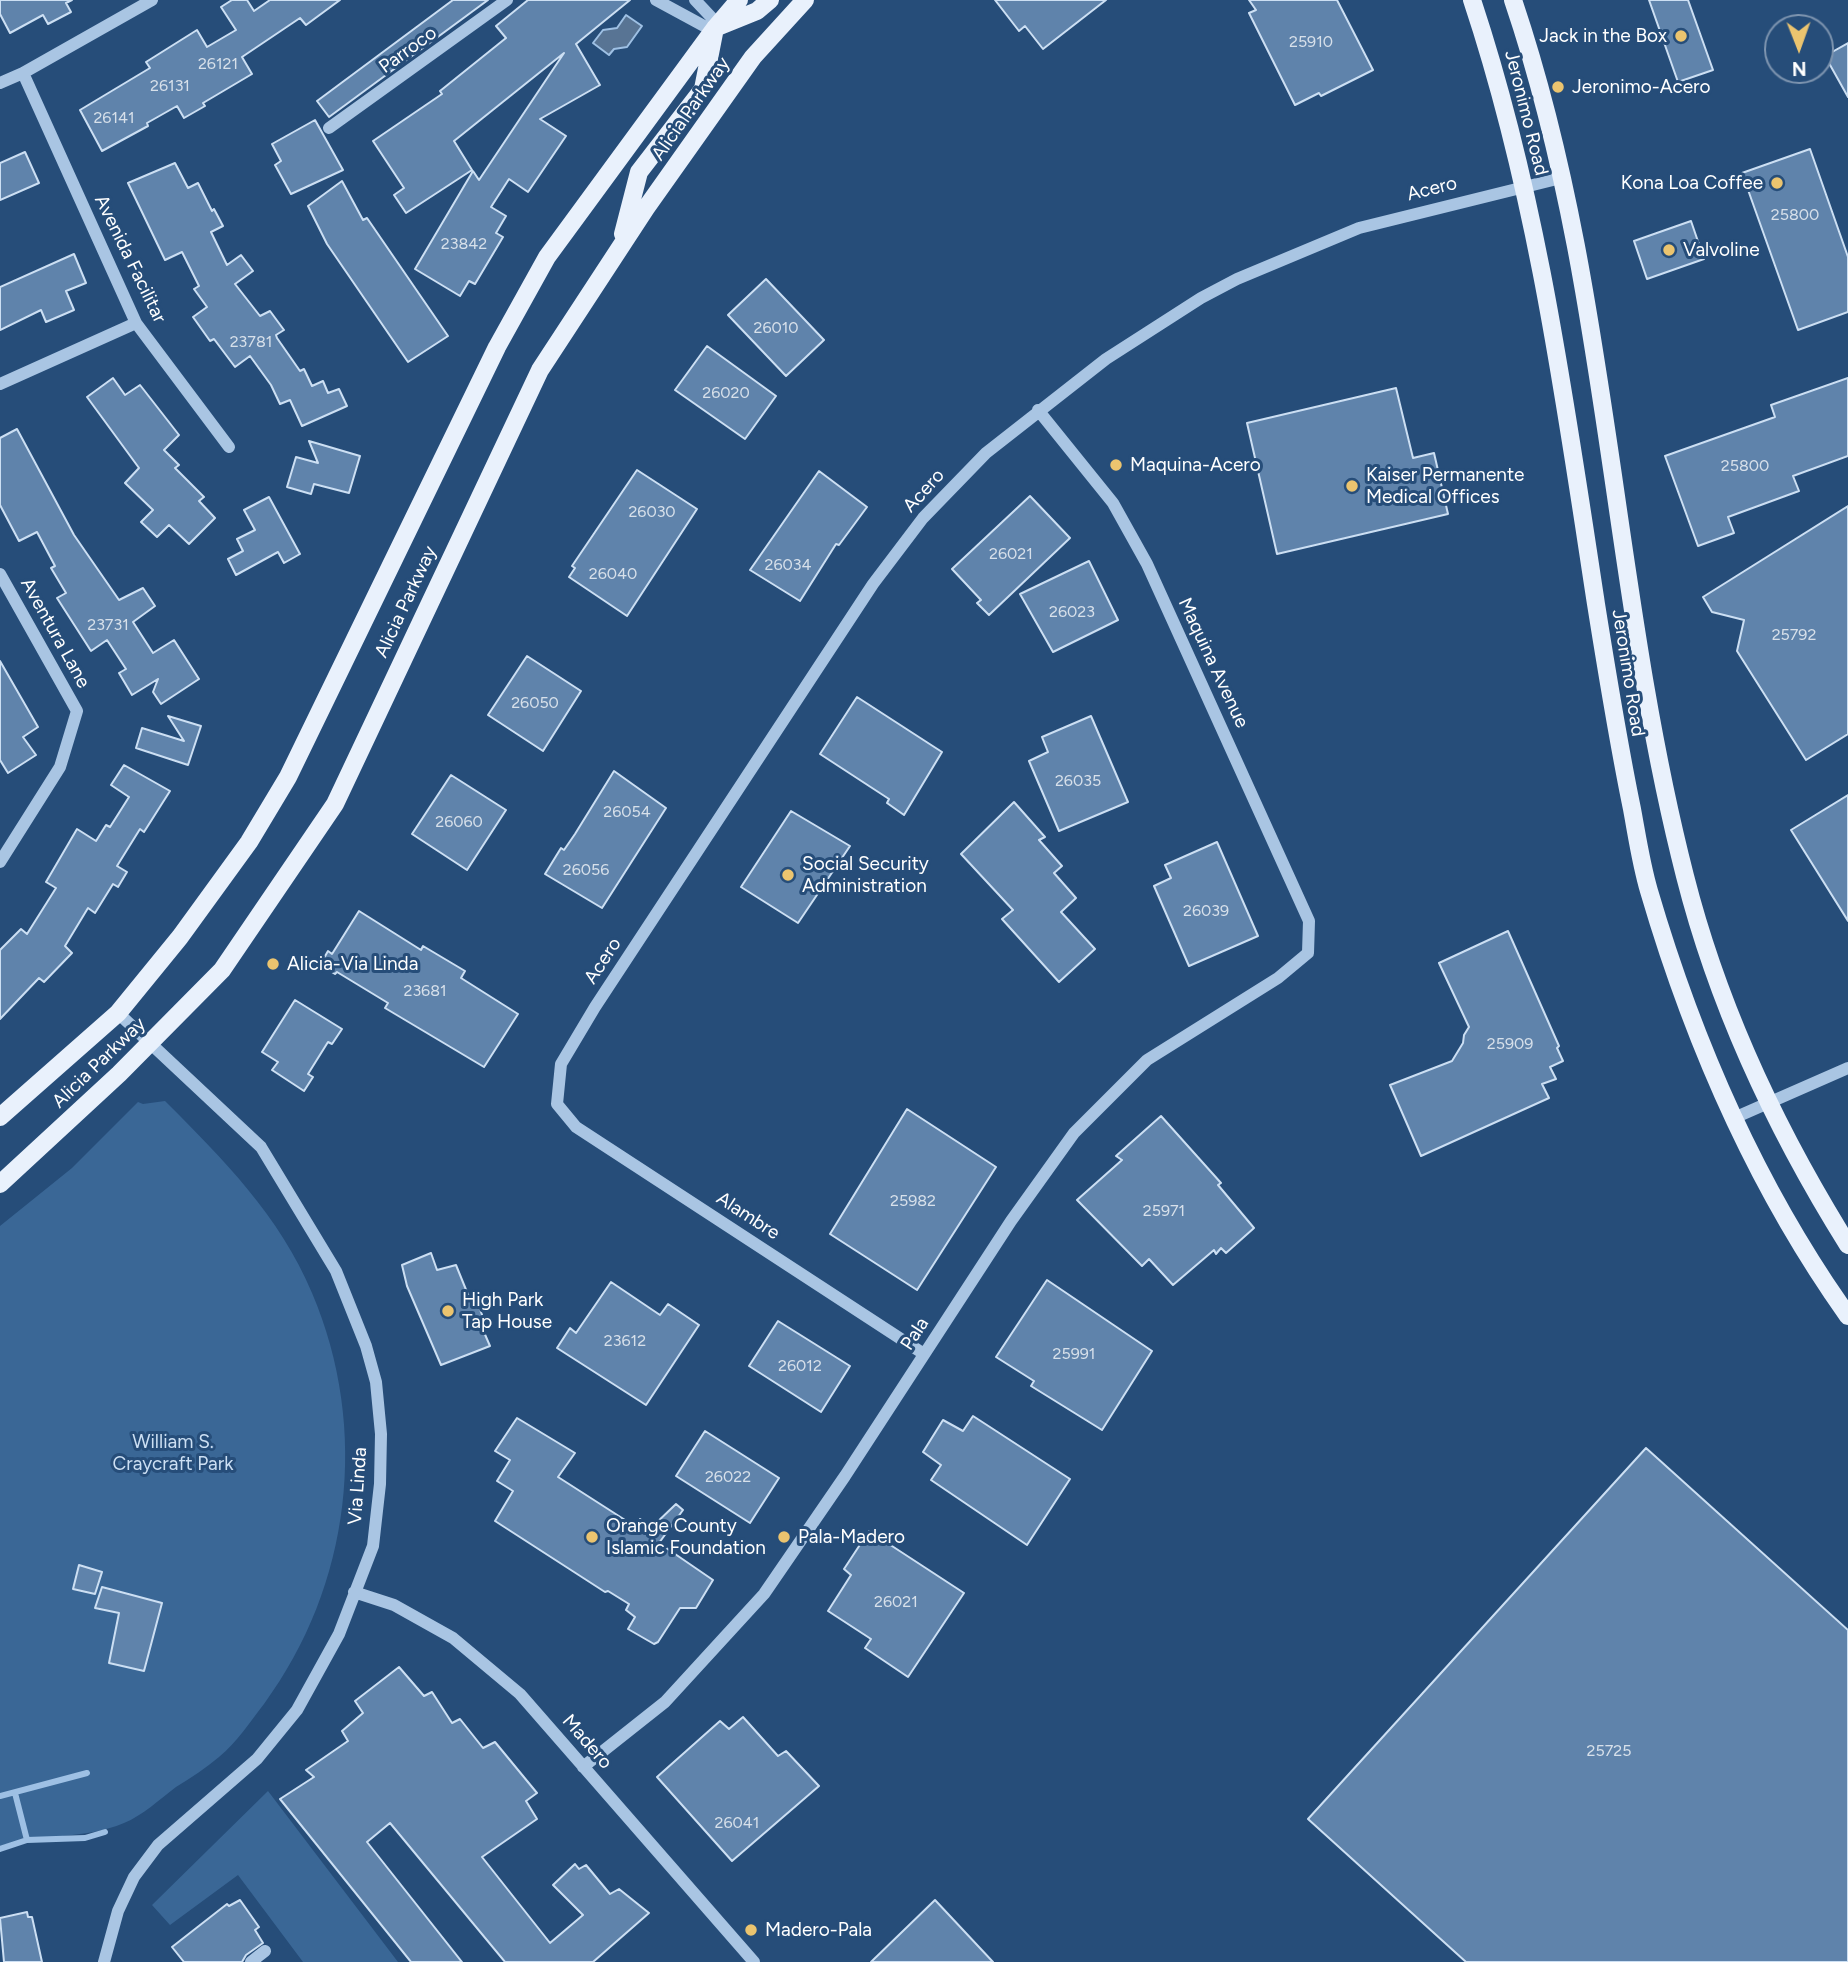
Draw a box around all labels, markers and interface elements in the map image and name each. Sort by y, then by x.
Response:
north arrow [1764,14,1834,84]
street label: Parroco [375,21,441,79]
place label: Jack in the Box [1539,25,1667,47]
marker: Jack in the Box [1673,28,1689,44]
house number: 25910 [1289,32,1333,52]
street label: Jeronimo Road [1499,48,1553,178]
street label: Alicia Parkway [647,53,735,165]
house number: 26121 [198,54,238,74]
text: N [1792,57,1807,80]
house number: 26131 [150,76,190,96]
place label: Jeronimo-Acero [1572,76,1711,98]
marker: Jeronimo-Acero [1550,79,1566,95]
house number: 26141 [93,108,135,128]
street label: Acero [1405,172,1459,206]
place label: Kona Loa Coffee [1621,172,1763,194]
marker: Kona Loa Coffee [1769,175,1785,191]
street label: Avenida Facilitar [89,191,171,327]
house number: 25800 [1771,205,1819,225]
house number: 23842 [441,234,487,254]
place label: Valvoline [1683,239,1760,261]
marker: Valvoline [1661,242,1677,258]
house number: 26010 [753,318,799,338]
house number: 23781 [230,332,272,352]
house number: 26020 [702,383,750,403]
place label: Maquina-Acero [1130,454,1261,476]
house number: 25800 [1721,456,1769,476]
marker: Maquina-Acero [1108,457,1124,473]
street label: Acero [899,464,949,518]
place label: Kaiser Permanente Medical Offices [1366,464,1524,508]
marker: Kaiser Permanente Medical Offices [1344,478,1360,494]
house number: 26030 [628,502,676,522]
street label: Alicia Parkway [370,542,442,662]
house number: 26021 [989,544,1033,564]
house number: 26034 [765,555,811,575]
house number: 26040 [589,564,637,584]
street label: Aventura Lane [15,574,95,692]
street label: Maquina Avenue [1173,594,1253,732]
house number: 26023 [1049,602,1095,622]
street label: Jeronimo Road [1607,608,1649,738]
house number: 23731 [87,615,129,635]
house number: 25792 [1772,625,1816,645]
house number: 26050 [511,693,559,713]
house number: 26035 [1055,771,1101,791]
house number: 26054 [603,802,651,822]
house number: 26060 [435,812,483,832]
place label: Social Security Administration [802,853,929,897]
house number: 26056 [563,860,609,880]
marker: Social Security Administration [780,867,796,883]
house number: 26039 [1183,901,1229,921]
street label: Acero [580,933,626,989]
place label: Alicia-Via Linda [287,953,418,975]
marker: Alicia-Via Linda [265,956,281,972]
house number: 23681 [403,981,447,1001]
street label: Alicia Parkway [48,1013,150,1113]
house number: 25909 [1487,1034,1533,1054]
street label: Alambre [712,1187,784,1245]
house number: 25982 [890,1191,936,1211]
house number: 25971 [1143,1201,1185,1221]
place label: High Park Tap House [462,1289,552,1333]
marker: High Park Tap House [440,1303,456,1319]
street label: Pala [896,1313,934,1355]
house number: 23612 [604,1331,646,1351]
house number: 25991 [1053,1344,1095,1364]
house number: 26012 [778,1356,822,1376]
park label: William S. Craycraft Park [113,1431,233,1475]
street label: Via Linda [344,1446,372,1526]
house number: 26022 [705,1467,751,1487]
place label: Orange County Islamic Foundation [606,1515,766,1559]
place label: Pala-Madero [798,1526,905,1548]
marker: Orange County Islamic Foundation [584,1529,600,1545]
marker: Pala-Madero [776,1529,792,1545]
house number: 26021 [874,1592,918,1612]
street label: Madero [557,1710,617,1774]
house number: 25725 [1587,1741,1631,1761]
house number: 26041 [715,1813,759,1833]
place label: Madero-Pala [765,1919,872,1941]
marker: Madero-Pala [743,1922,759,1938]

